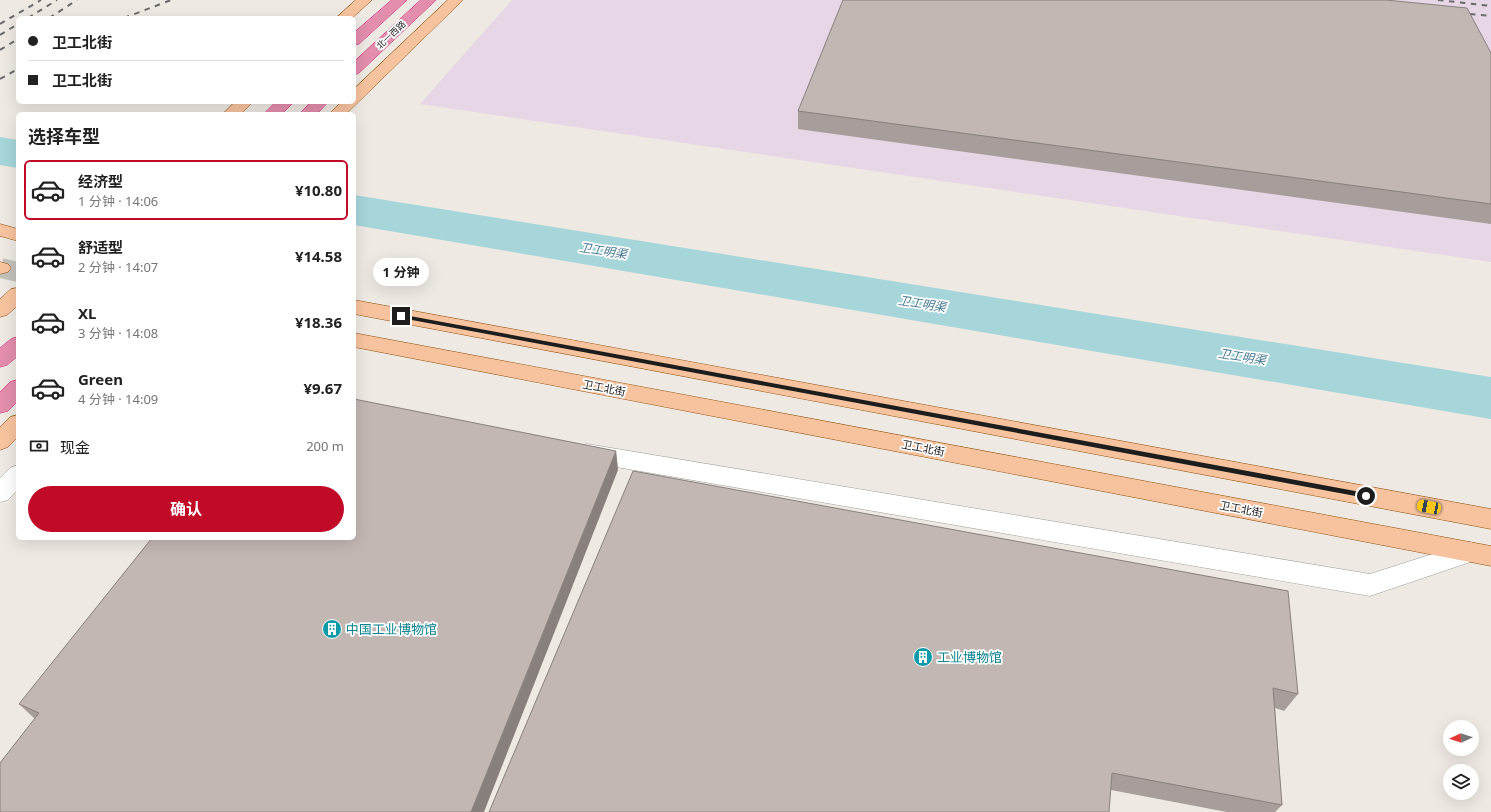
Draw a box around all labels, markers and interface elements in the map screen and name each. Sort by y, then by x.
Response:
street label: 北一西路 [373,18,408,52]
text: 卫工北街 [52,32,112,52]
text: 卫工北街 [52,70,112,90]
text: 选择车型 [28,124,100,148]
text: 经济型 [78,171,123,191]
icon: car [30,172,66,208]
text: ¥10.80 [295,180,342,200]
text: 1 分钟 · 14:06 [78,192,158,210]
text: 舒适型 [78,237,123,257]
icon: car [30,238,66,274]
water label: 卫工明渠 [578,238,630,263]
text: ¥14.58 [295,246,342,266]
text: 2 分钟 · 14:07 [78,258,158,276]
callout: 1 分钟 [373,258,429,286]
text: 1 分钟 [383,263,419,281]
water label: 卫工明渠 [897,291,949,316]
text: XL [78,303,96,323]
icon: car [30,304,66,340]
route end [392,307,410,325]
text: ¥18.36 [295,312,342,332]
text: 3 分钟 · 14:08 [78,324,158,342]
water label: 卫工明渠 [1217,344,1269,369]
text: Green [78,369,123,389]
icon: car [30,370,66,406]
street label: 卫工北街 [581,376,627,399]
text: ¥9.67 [303,378,342,398]
text: 4 分钟 · 14:09 [78,390,158,408]
icon: cash [28,435,50,457]
street label: 卫工北街 [900,436,946,459]
text: 现金 [60,437,90,457]
text: 200 m [306,437,344,455]
button: 确认 [28,486,344,532]
route start [1357,487,1375,505]
street label: 卫工北街 [1218,497,1264,520]
car [1416,499,1442,515]
building icon: 中国工业博物馆 [321,618,343,640]
place label: 中国工业博物馆 [346,620,437,638]
building icon: 工业博物馆 [912,646,934,668]
place label: 工业博物馆 [937,648,1002,666]
north arrow [1443,720,1479,756]
map controls [1443,720,1479,800]
button: layers [1443,764,1479,800]

